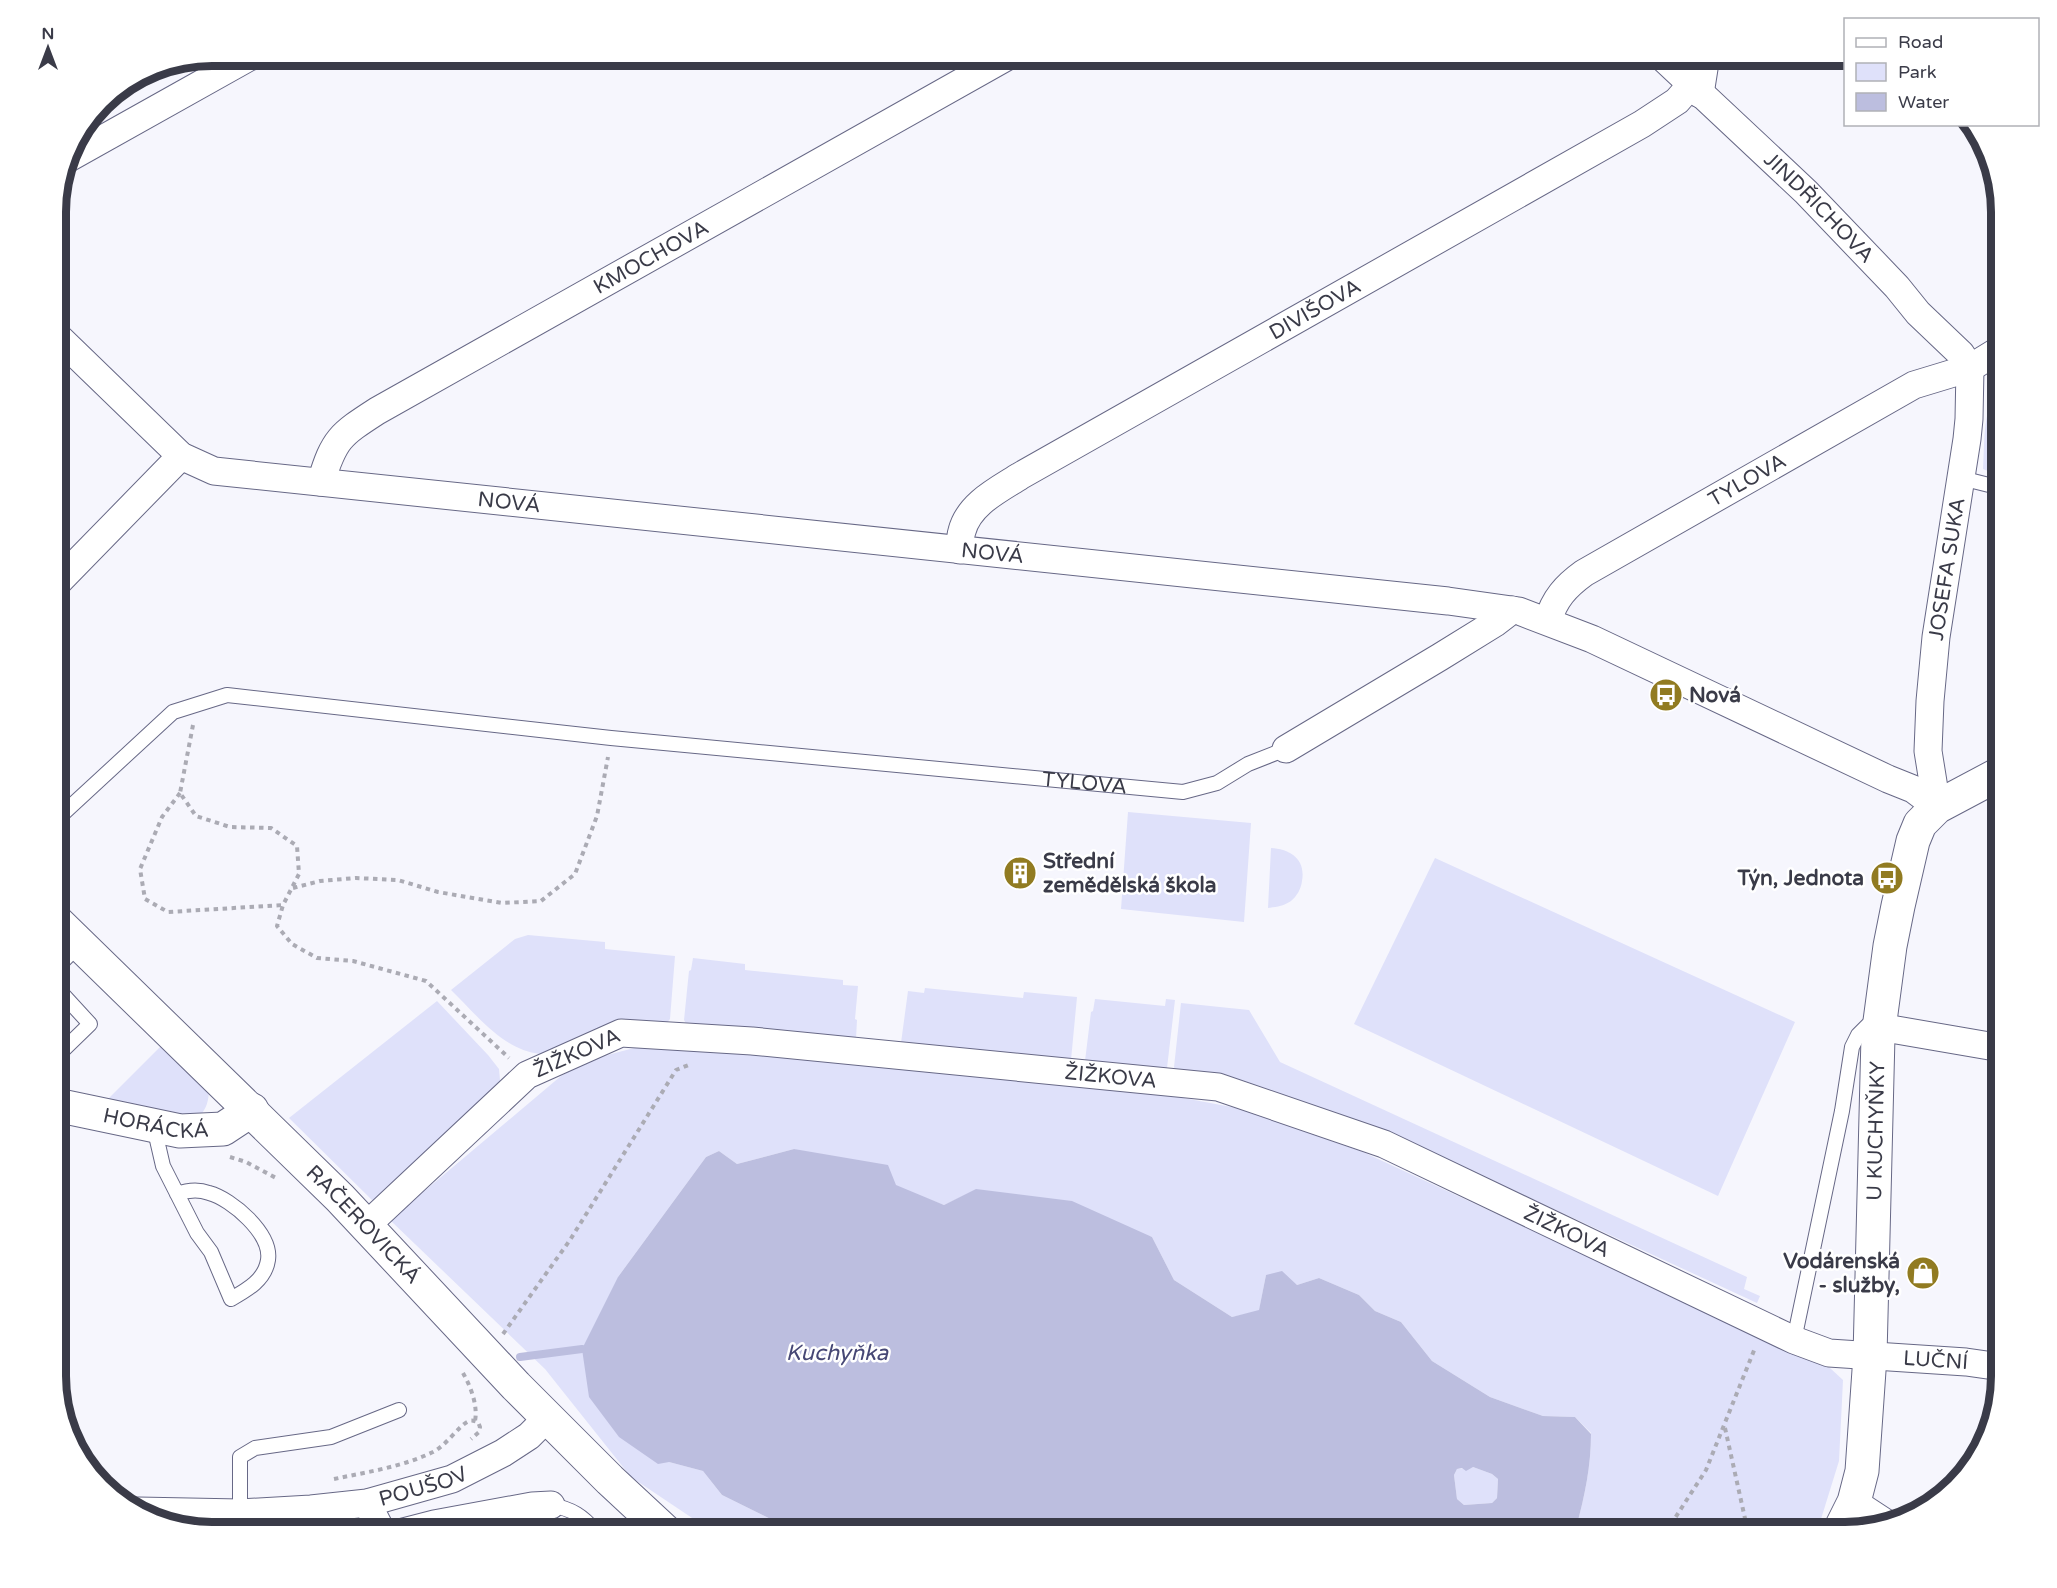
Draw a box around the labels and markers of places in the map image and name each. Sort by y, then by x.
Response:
bus stop icon: Nová [1648,677,1684,713]
place label: Nová [1689,683,1741,708]
place label: Střední zemědělská škola [1043,849,1217,898]
building icon: Střední zemědělská škola [1002,855,1038,891]
bus stop icon: Týn, Jednota [1869,860,1905,896]
place label: Týn, Jednota [1736,866,1864,891]
place label: Vodárenská - služby, [1783,1249,1900,1298]
shop icon: Vodárenská - služby, [1905,1255,1941,1291]

